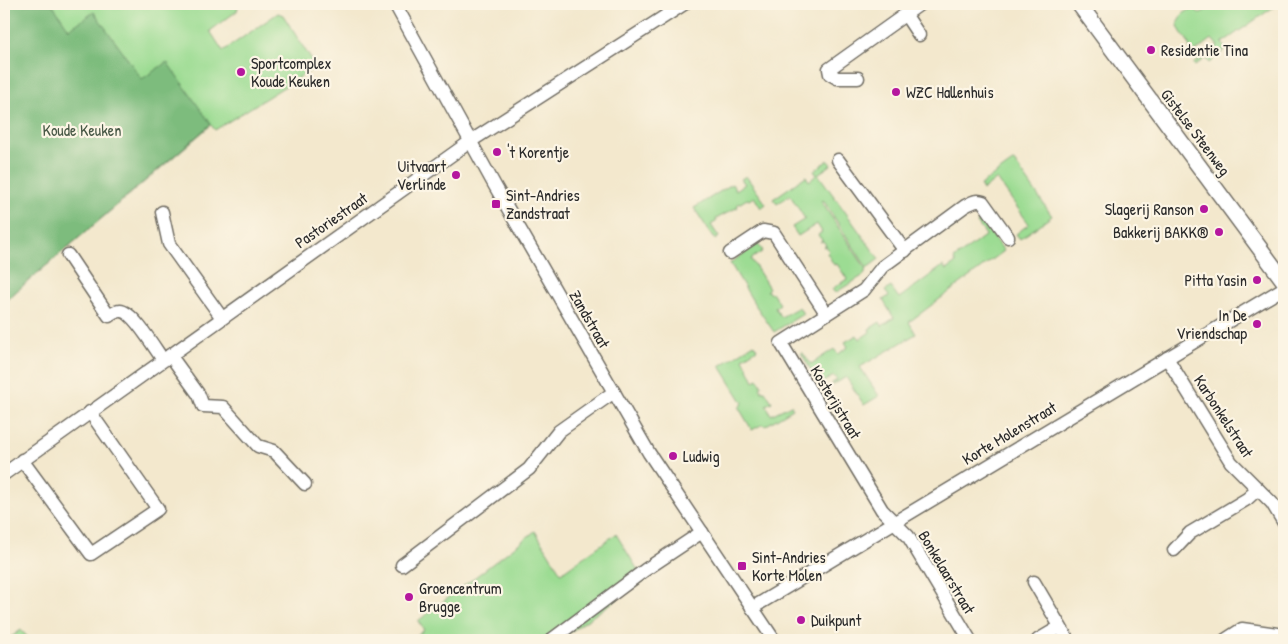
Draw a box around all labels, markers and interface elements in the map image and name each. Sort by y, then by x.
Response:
place label: Residentie Tina [1161,39,1248,61]
marker: Residentie Tina [1145,44,1157,56]
place label: Sportcomplex Koude Keuken [251,52,331,92]
marker: Sportcomplex Koude Keuken [235,66,247,78]
place label: WZC Hallenhuis [906,81,994,103]
street label: Gistelse Steenweg [1156,84,1236,180]
marker: WZC Hallenhuis [890,86,902,98]
park label: Koude Keuken [43,119,121,141]
place label: 't Korentje [507,141,570,163]
marker: 't Korentje [491,146,503,158]
place label: Uitvaart Verlinde [397,155,447,195]
marker: Uitvaart Verlinde [450,169,462,181]
place label: Sint-Andries Zandstraat [506,184,580,224]
street label: Pastoriestraat [290,187,372,253]
marker: Sint-Andries Zandstraat [490,198,502,210]
place label: Slagerij Ranson [1105,198,1194,220]
marker: Slagerij Ranson [1198,203,1210,215]
place label: Bakkerij BAKK® [1113,221,1209,243]
marker: Bakkerij BAKK® [1213,226,1225,238]
place label: Pitta Yasin [1184,269,1247,291]
marker: Pitta Yasin [1251,274,1263,286]
street label: Zandstraat [565,286,616,353]
place label: In De Vriendschap [1176,304,1248,344]
marker: In De Vriendschap [1251,318,1263,330]
street label: Kosterijstraat [805,361,867,443]
street label: Karbonkelstraat [1189,370,1259,462]
street label: Korte Molenstraat [958,396,1061,470]
place label: Ludwig [683,445,720,467]
marker: Ludwig [667,450,679,462]
street label: Bonkelaarstraat [913,526,981,618]
place label: Sint-Andries Korte Molen [752,546,826,586]
marker: Sint-Andries Korte Molen [736,560,748,572]
place label: Groencentrum Brugge [419,577,502,617]
marker: Groencentrum Brugge [403,591,415,603]
place label: Duikpunt [811,609,862,631]
marker: Duikpunt [795,614,807,626]

